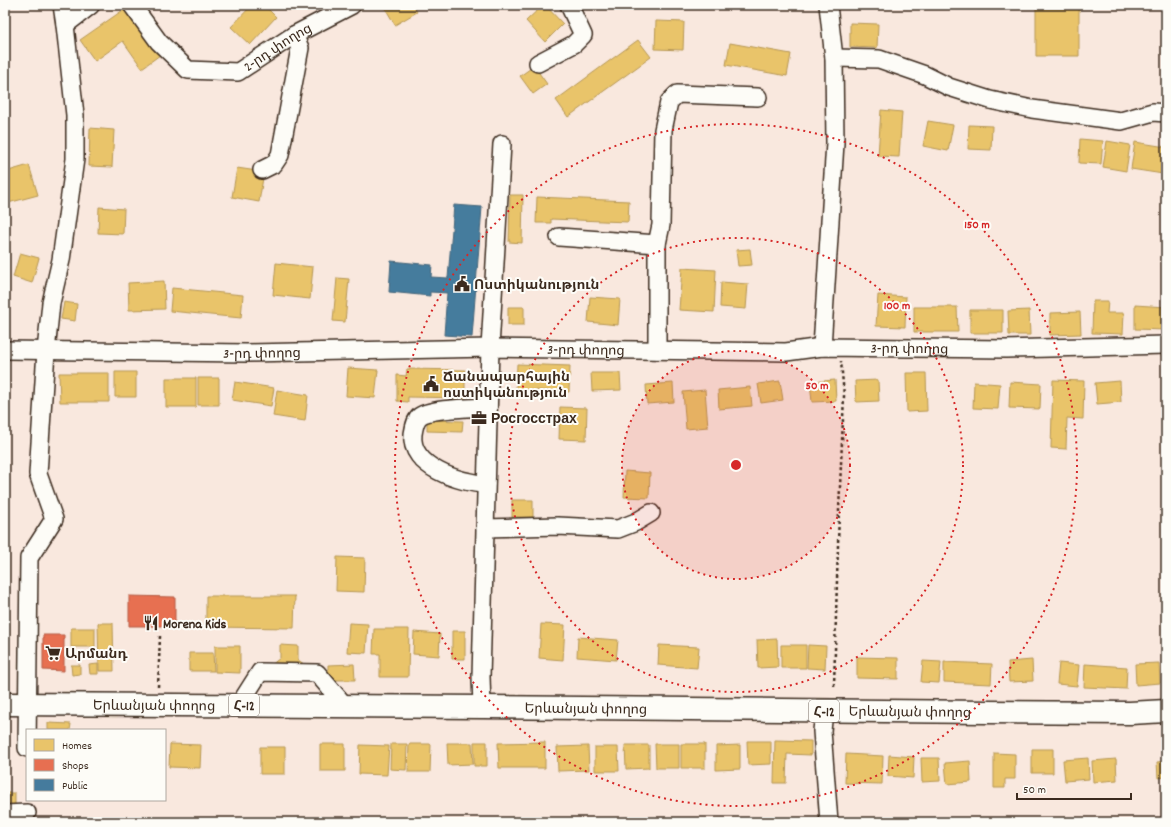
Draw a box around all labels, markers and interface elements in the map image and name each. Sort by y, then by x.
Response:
street label: 2-րդ փողոց [240,19,316,78]
text: 150 m [964,217,990,234]
public building icon: Ոստիկանություն [453,275,471,293]
place label: Ոստիկանություն [474,276,599,296]
text: 100 m [884,298,910,315]
street label: 3-րդ փողոց [871,340,949,360]
street label: 3-րդ փողոց [547,341,625,362]
street label: 3-րդ փողոց [223,344,301,365]
place label: Ճանապարհային ոստիկանություն [443,368,570,404]
public building icon: Ճանապարհային ոստիկանություն [422,375,440,393]
text: 50 m [805,378,829,395]
office icon: Росгосстрах [470,409,488,427]
place label: Росгосстрах [491,410,577,430]
centre of rings [729,458,743,472]
restaurant icon: Morena Kids [142,614,160,632]
place label: Morena Kids [163,615,227,635]
supermarket icon: Արմանդ [44,644,62,662]
place label: Արմանդ [65,645,128,665]
road number: Հ-12 [229,694,259,716]
street label: Երևանյան փողոց [93,697,215,717]
street label: Երևանյան փողոց [525,699,647,721]
road number: Հ-12 [809,700,839,722]
street label: Երևանյան փողոց [849,703,971,724]
legend [26,729,166,801]
text: Homes [62,738,92,755]
text: Shops [62,758,89,775]
scale bar [1017,775,1131,801]
text: Public [62,778,88,795]
text: 50 m [1023,782,1046,799]

